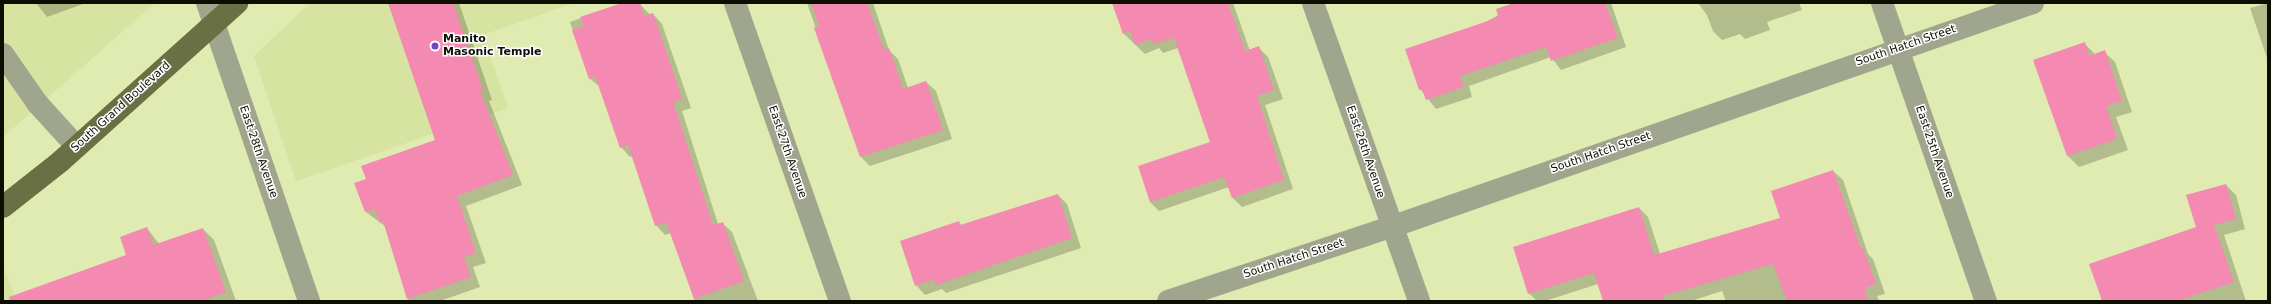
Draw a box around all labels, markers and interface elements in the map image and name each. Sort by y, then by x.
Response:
street label: South Hatch Street [1854,23,1958,69]
place label: Manito Masonic Temple [443,33,541,59]
marker: Manito Masonic Temple [430,41,440,51]
street label: South Grand Boulevard [69,59,173,155]
street label: East 28th Avenue [236,104,280,200]
street label: East 27th Avenue [765,104,809,200]
street label: East 26th Avenue [1343,104,1387,200]
street label: East 25th Avenue [1912,104,1956,200]
street label: South Hatch Street [1549,130,1653,176]
street label: South Hatch Street [1242,237,1346,281]

